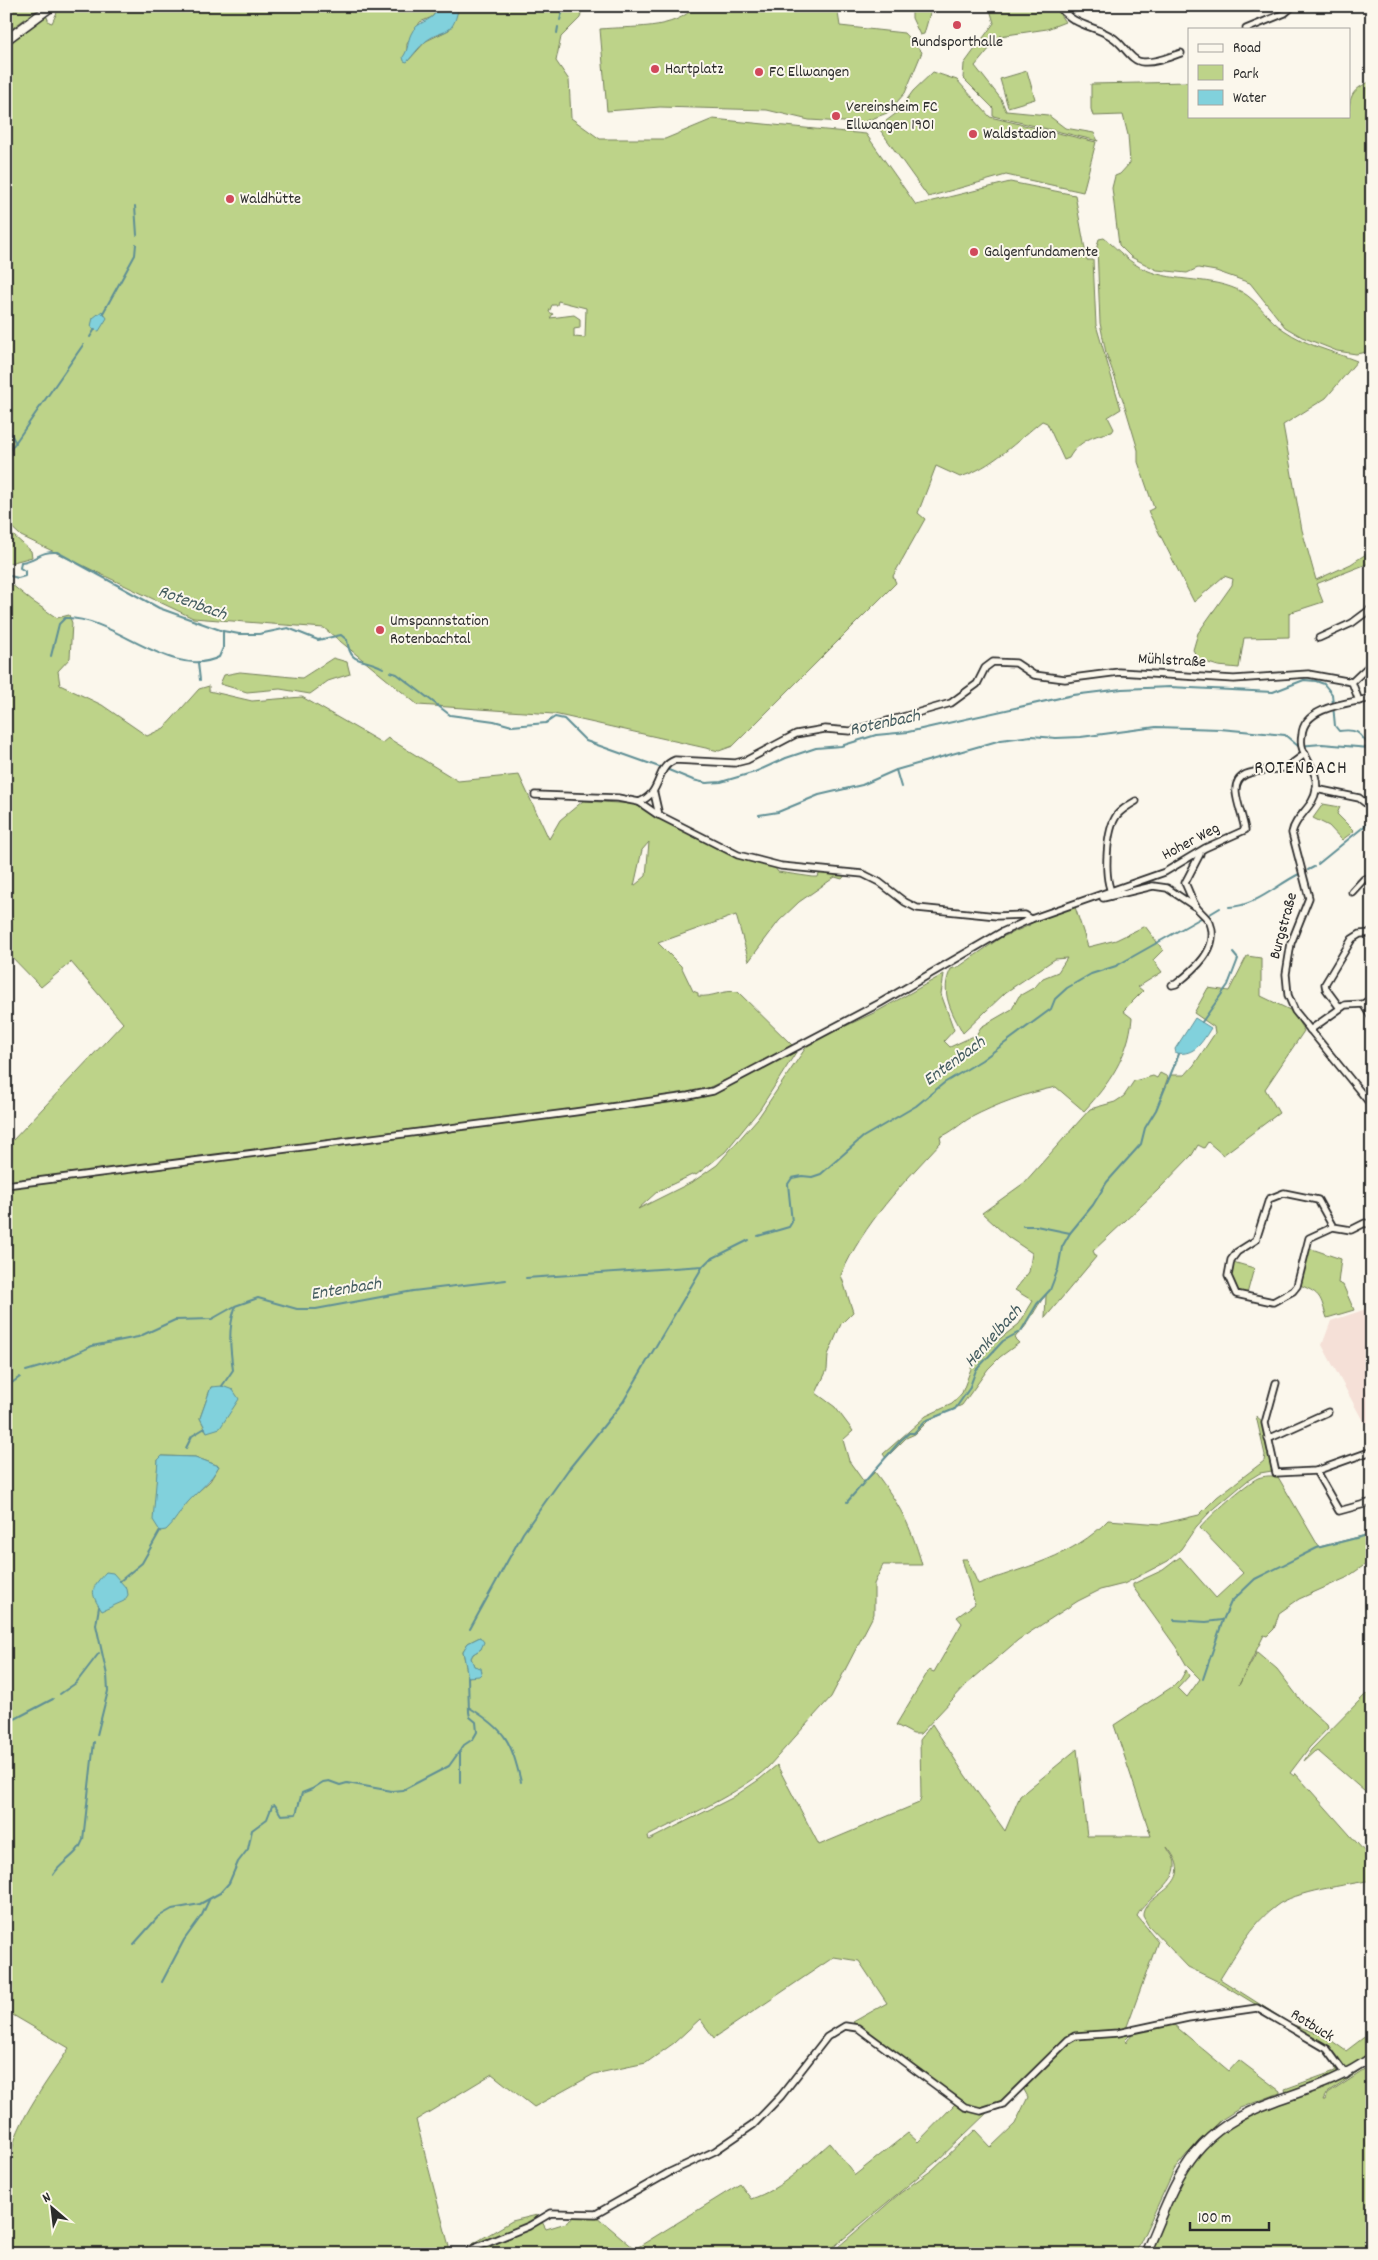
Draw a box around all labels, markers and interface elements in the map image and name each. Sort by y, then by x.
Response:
marker: Rundsporthalle [951,19,963,31]
legend [1188,28,1350,118]
place label: Rundsporthalle [911,31,1003,54]
text: Road [1233,38,1261,60]
place label: Hartplatz [665,58,723,81]
place label: FC Ellwangen [769,61,849,84]
marker: Hartplatz [649,63,661,75]
text: Park [1233,64,1259,86]
marker: FC Ellwangen [753,66,765,78]
text: Water [1233,88,1267,110]
place label: Vereinsheim FC Ellwangen 1901 [846,96,938,137]
marker: Vereinsheim FC Ellwangen 1901 [830,110,842,122]
place label: Waldstadion [983,123,1056,146]
marker: Waldstadion [967,128,979,140]
place label: Waldhütte [240,188,301,211]
marker: Waldhütte [224,193,236,205]
place label: Galgenfundamente [984,241,1098,264]
marker: Galgenfundamente [968,246,980,258]
water label: Rotenbach [154,580,231,628]
place label: Umspannstation Rotenbachtal [390,610,489,651]
marker: Umspannstation Rotenbachtal [374,624,386,636]
street label: Mühlstraße [1137,648,1207,674]
water label: Rotenbach [847,704,923,744]
district label: ROTENBACH [1254,756,1348,783]
street label: Hoher Weg [1158,817,1224,867]
street label: Burgstraße [1264,890,1304,962]
water label: Entenbach [919,1031,992,1093]
water label: Entenbach [309,1272,384,1308]
water label: Henkelbach [959,1300,1029,1374]
street label: Rotbuck [1286,2004,1338,2048]
north arrow [28,2182,78,2232]
text: N [39,2188,55,2209]
scale bar [1190,2200,1269,2232]
text: 100 m [1198,2208,1231,2230]

